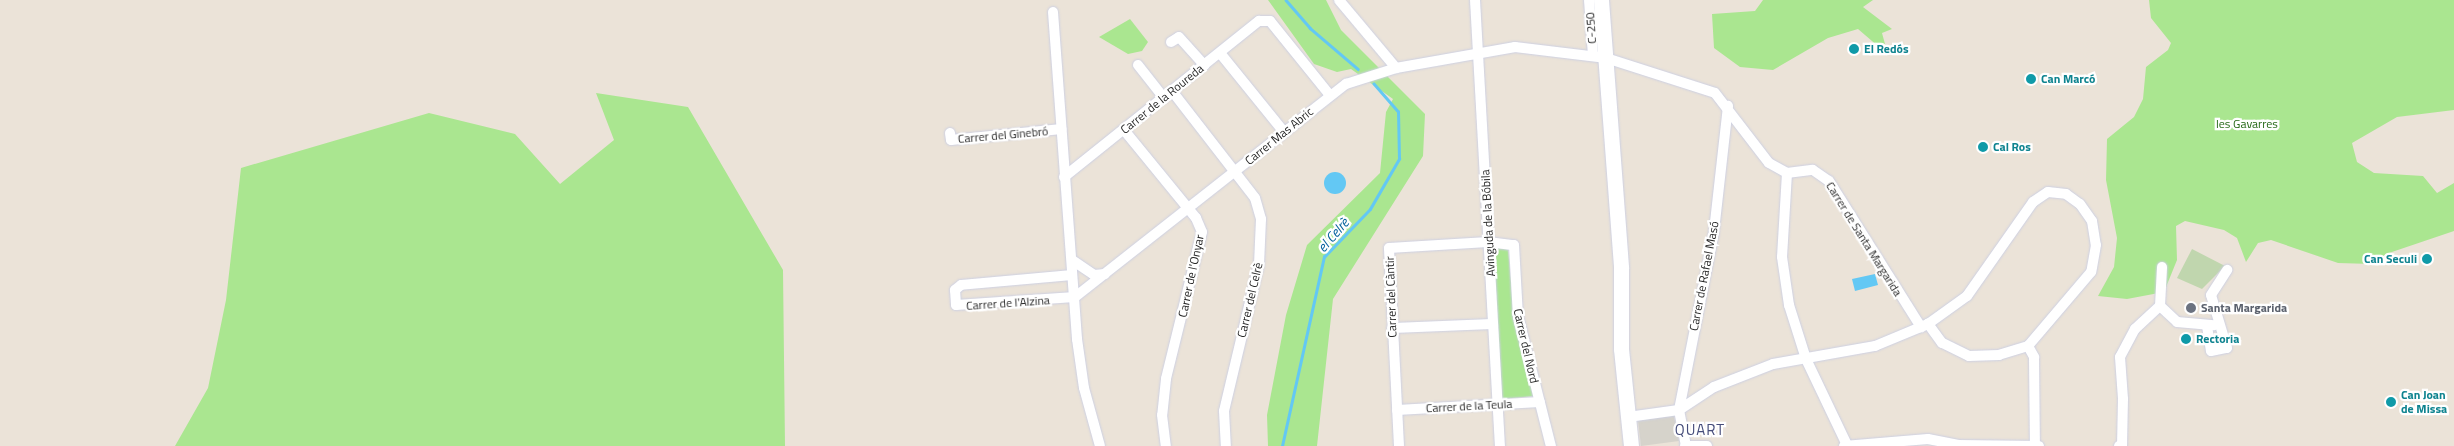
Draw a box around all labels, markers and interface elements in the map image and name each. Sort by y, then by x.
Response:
street label: C-250 [1583,12,1599,44]
place label: El Redós [1864,42,1909,56]
marker: El Redós [1848,43,1860,55]
street label: Carrer de la Roureda [1118,61,1206,137]
place label: Can Marcó [2041,72,2096,86]
marker: Can Marcó [2025,73,2037,85]
street label: Carrer Mas Abric [1242,104,1316,168]
park label: les Gavarres [2216,117,2278,131]
street label: Carrer del Ginebró [957,124,1049,146]
place label: Cal Ros [1993,140,2031,154]
marker: Cal Ros [1977,141,1989,153]
street label: Avinguda de la Bóbila [1478,169,1498,277]
street label: Carrer de Santa Margarida [1823,179,1905,299]
water label: el Celrè [1314,215,1352,255]
street label: Carrer de Rafael Masó [1686,220,1722,332]
street label: Carrer de l'Onyar [1175,233,1207,319]
place label: Can Seculi [2364,252,2417,266]
marker: Can Seculi [2421,253,2433,265]
street label: Carrer del Càntir [1382,256,1400,338]
street label: Carrer del Celrè [1234,261,1266,339]
street label: Carrer de l'Alzina [966,293,1050,313]
place label: Santa Margarida [2201,301,2287,315]
marker: Santa Margarida [2185,302,2197,314]
street label: Carrer del Nord [1510,307,1542,385]
place label: Rectoria [2196,332,2239,346]
marker: Rectoria [2180,333,2192,345]
place label: Can Joan de Missa [2401,388,2447,416]
marker: Can Joan de Missa [2385,396,2397,408]
street label: Carrer de la Teula [1425,397,1513,415]
district label: QUART [1674,421,1726,439]

